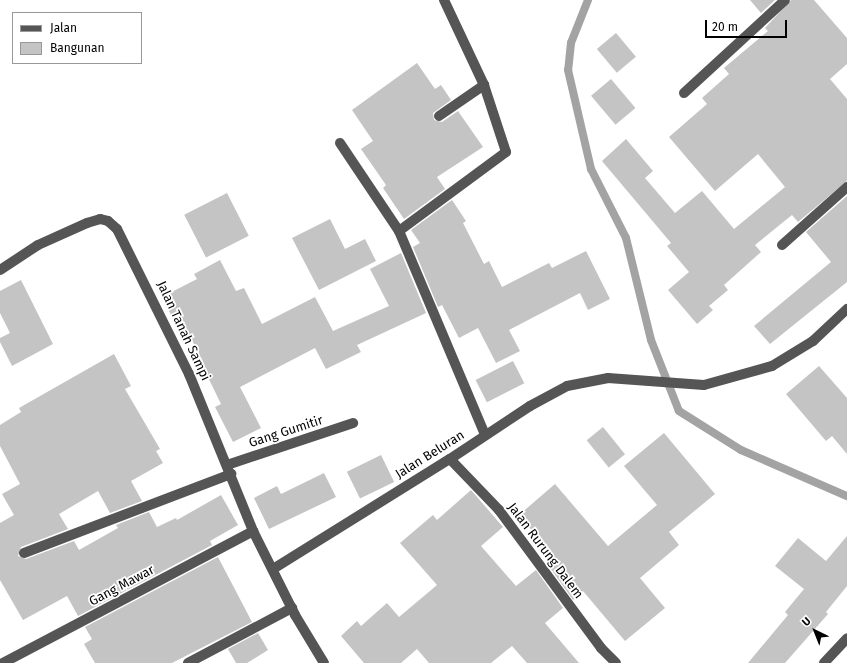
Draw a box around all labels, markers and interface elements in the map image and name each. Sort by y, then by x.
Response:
legend [12,12,142,64]
scale bar [707,12,789,38]
text: 20 m [712,20,738,34]
text: Jalan [50,21,77,35]
text: Bangunan [50,41,105,55]
street label: Jalan Tanah Sampi [153,279,213,383]
street label: Gang Gumitir [247,413,325,451]
street label: Jalan Beluran [393,428,467,482]
street label: Jalan Rurung Dalem [504,500,586,602]
street label: Gang Mawar [87,562,157,610]
north arrow [795,611,835,651]
text: U [799,615,814,629]

